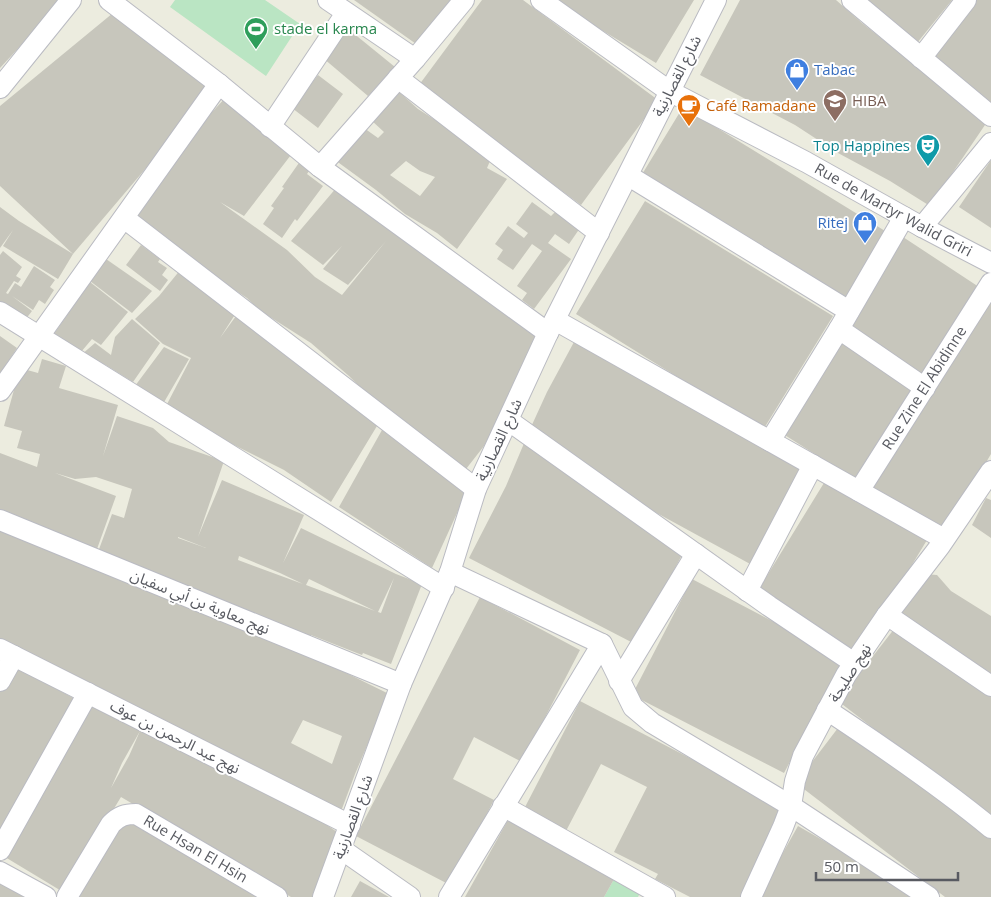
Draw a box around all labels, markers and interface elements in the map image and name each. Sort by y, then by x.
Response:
sports icon: stade el karma [243,16,269,50]
place label: stade el karma [274,18,377,38]
street label: شارع القصارنية [647,31,708,121]
shop icon: Tabac [784,57,810,91]
place label: Tabac [814,59,855,79]
school or university icon: HIBA [822,88,848,122]
place label: HIBA [852,90,887,110]
cafe icon: Café Ramadane [676,93,702,127]
place label: Café Ramadane [706,95,816,115]
theatre icon: Top Happines [915,133,941,167]
place label: Top Happines [813,135,910,155]
street label: Rue de Martyr Walid Griri [811,158,976,260]
shop icon: Ritej [852,210,878,244]
place label: Ritej [817,212,848,232]
street label: Rue Zine El Abidinne [877,322,970,453]
street label: شارع القصارنية [470,395,529,485]
street label: نهج معاوية بن أبي سفيان [127,564,273,641]
street label: نهج صليحة [823,639,878,707]
street label: نهج عبد الرحمن بن عوف [106,695,244,780]
street label: شارع القصارنية [328,771,380,863]
street label: Rue Hsan El Hsin [140,810,252,887]
scale bar [816,850,958,882]
text: 50 m [824,856,859,876]

